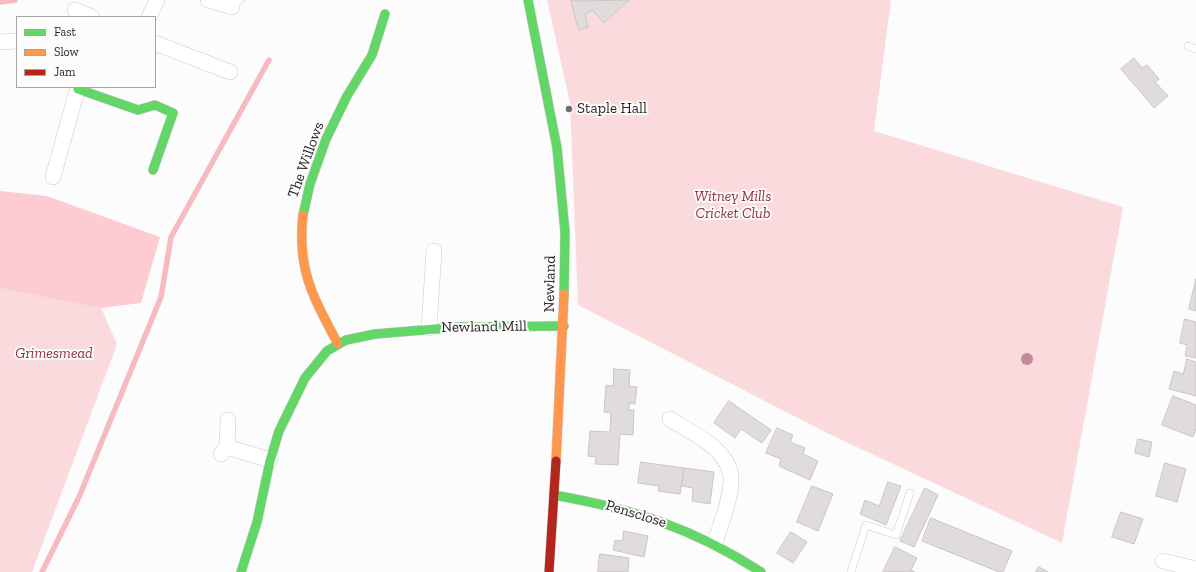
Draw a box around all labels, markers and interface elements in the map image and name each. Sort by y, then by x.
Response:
legend [16,16,156,88]
text: Fast [54,25,76,39]
text: Slow [54,45,79,59]
text: Jam [54,65,75,79]
place label: Staple Hall [577,100,647,118]
marker: Staple Hall [564,104,574,114]
street label: The Willows [284,120,328,200]
park label: Witney Mills Cricket Club [695,188,771,223]
street label: Newland [541,255,559,313]
street label: Newland Mill [441,317,527,337]
park label: Grimesmead [15,345,93,363]
street label: Pensclose [603,496,669,532]

